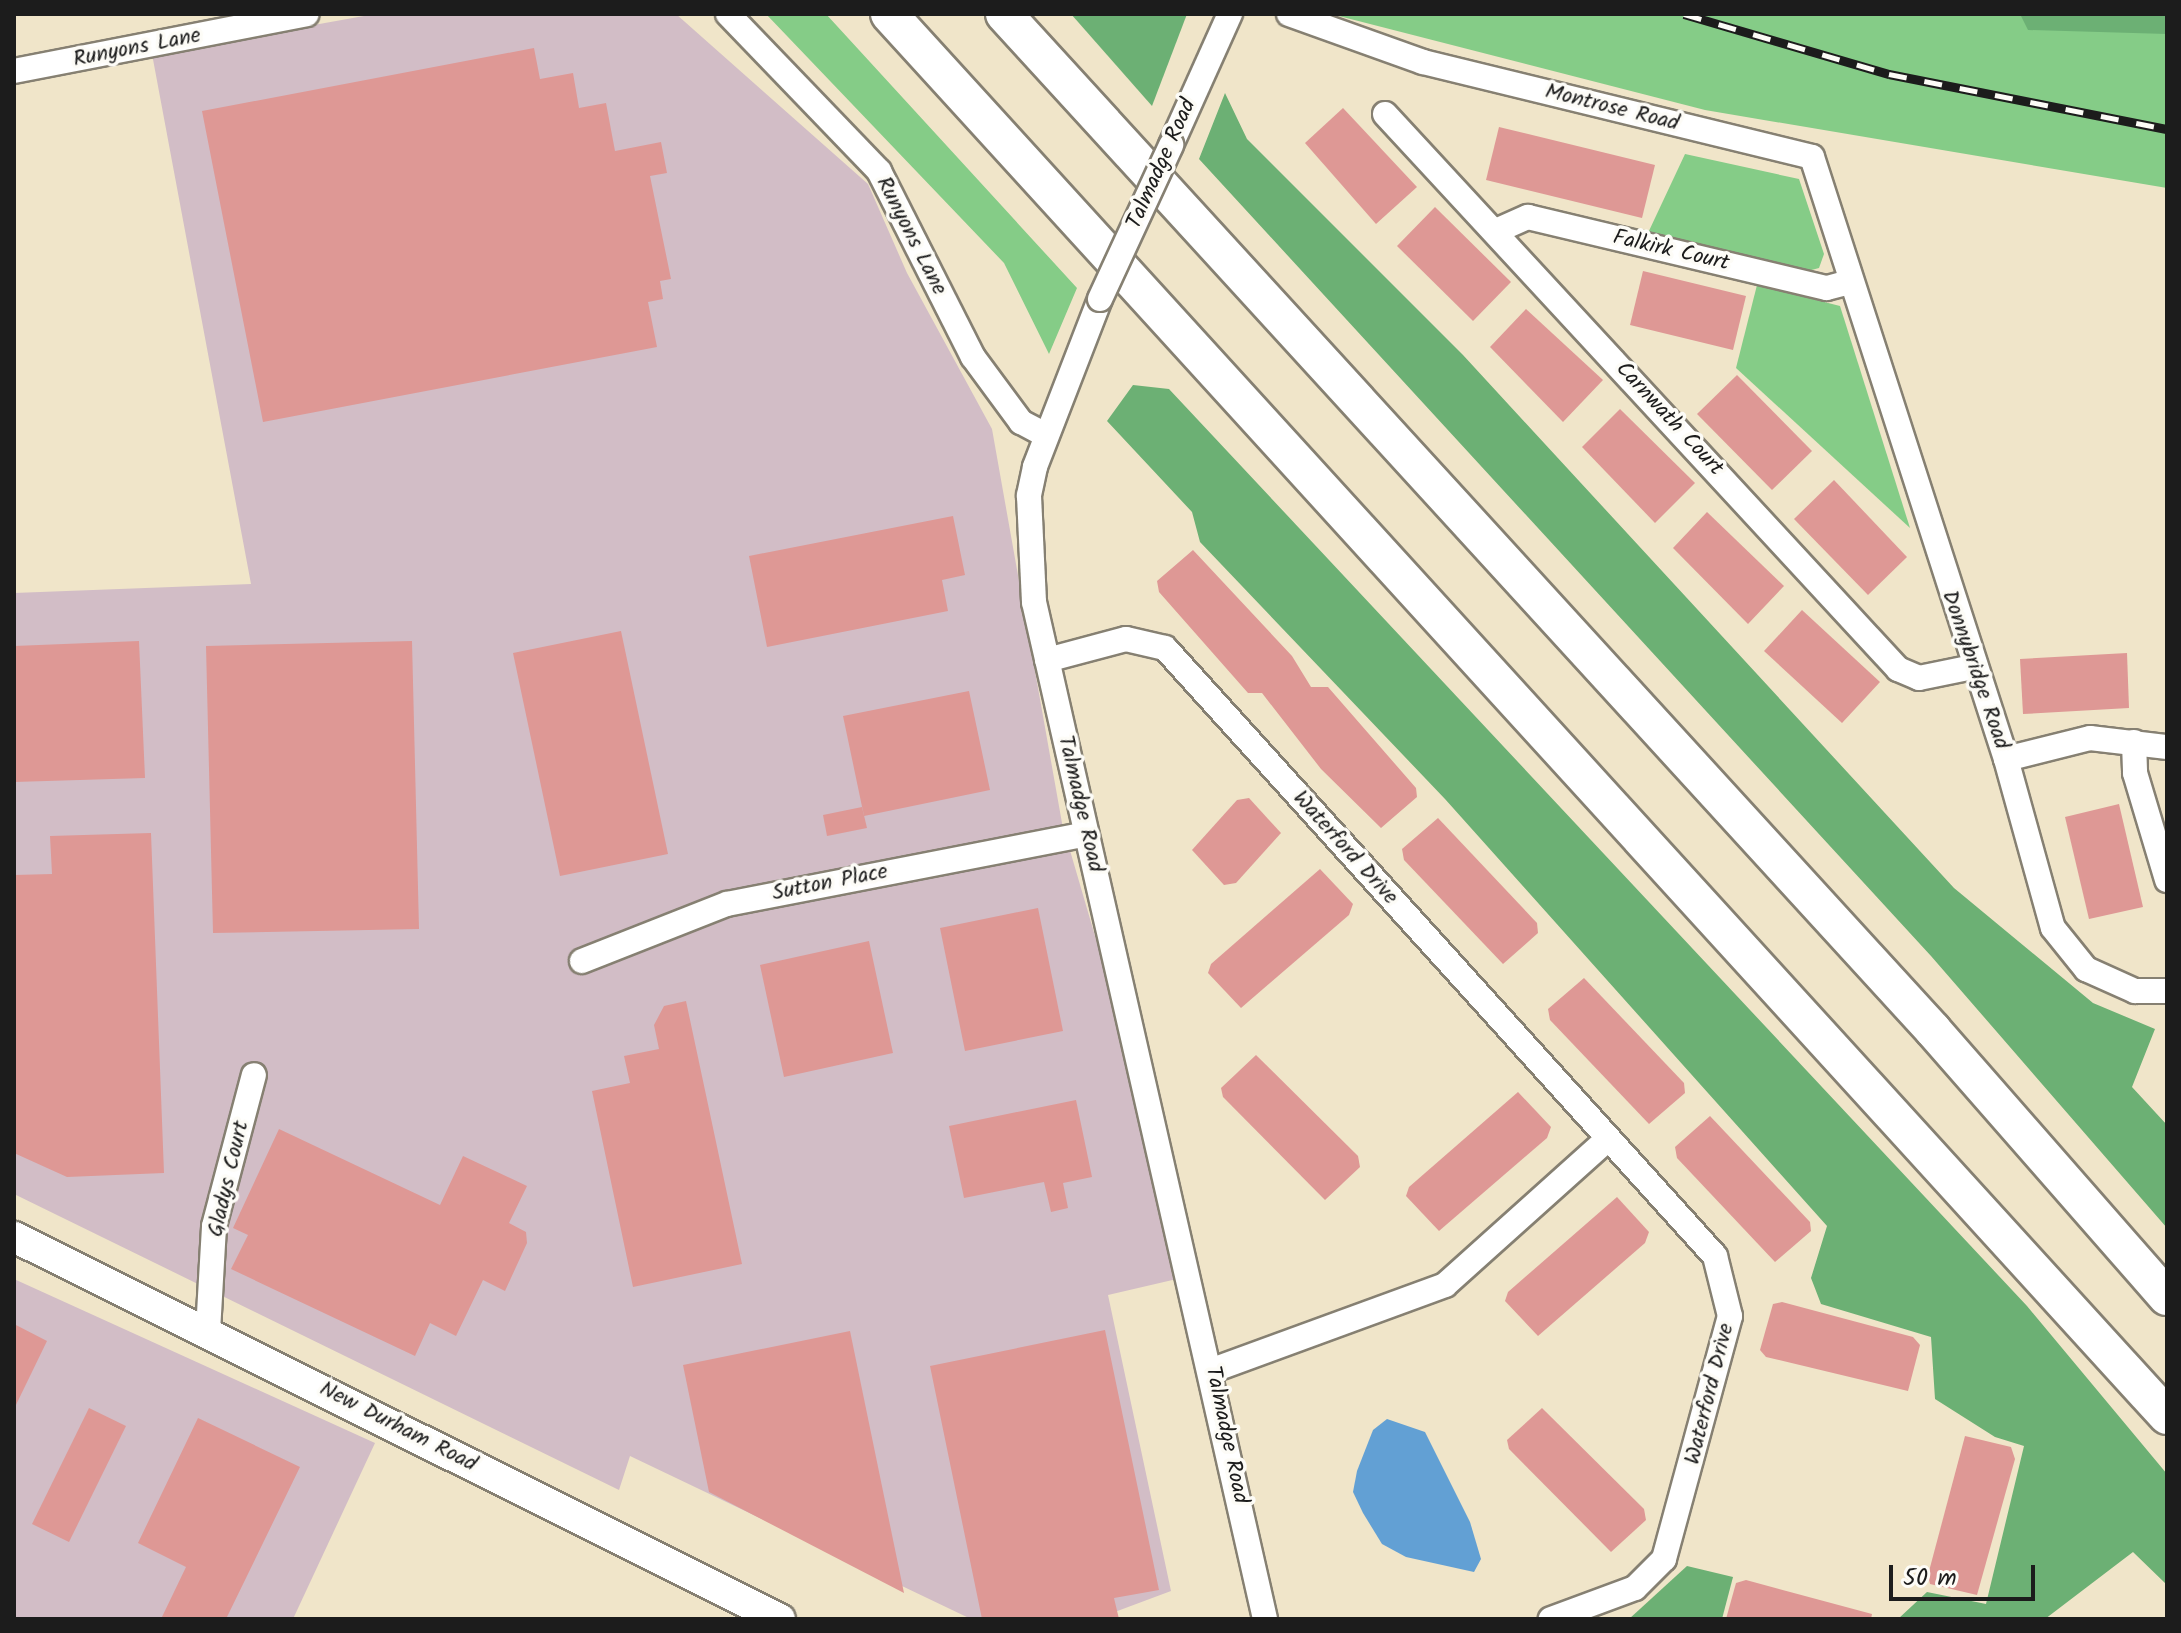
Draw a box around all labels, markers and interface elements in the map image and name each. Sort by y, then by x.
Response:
street label: Runyons Lane [71,23,203,73]
street label: Montrose Road [1542,79,1682,137]
street label: Talmadge Road [1122,95,1202,233]
street label: Runyons Lane [870,172,952,300]
street label: Falkirk Court [1610,225,1732,277]
street label: Carnwath Court [1609,357,1729,481]
street label: Donnybridge Road [1935,587,2015,753]
street label: Talmadge Road [1051,733,1109,875]
street label: Waterford Drive [1287,786,1403,910]
street label: Sutton Place [770,859,890,907]
street label: Gladys Court [203,1118,255,1240]
street label: Waterford Drive [1680,1321,1740,1467]
street label: Talmadge Road [1199,1364,1253,1506]
street label: New Durham Road [315,1376,481,1478]
scale bar [1893,1549,2039,1599]
text: 50 m [1903,1559,1957,1598]

